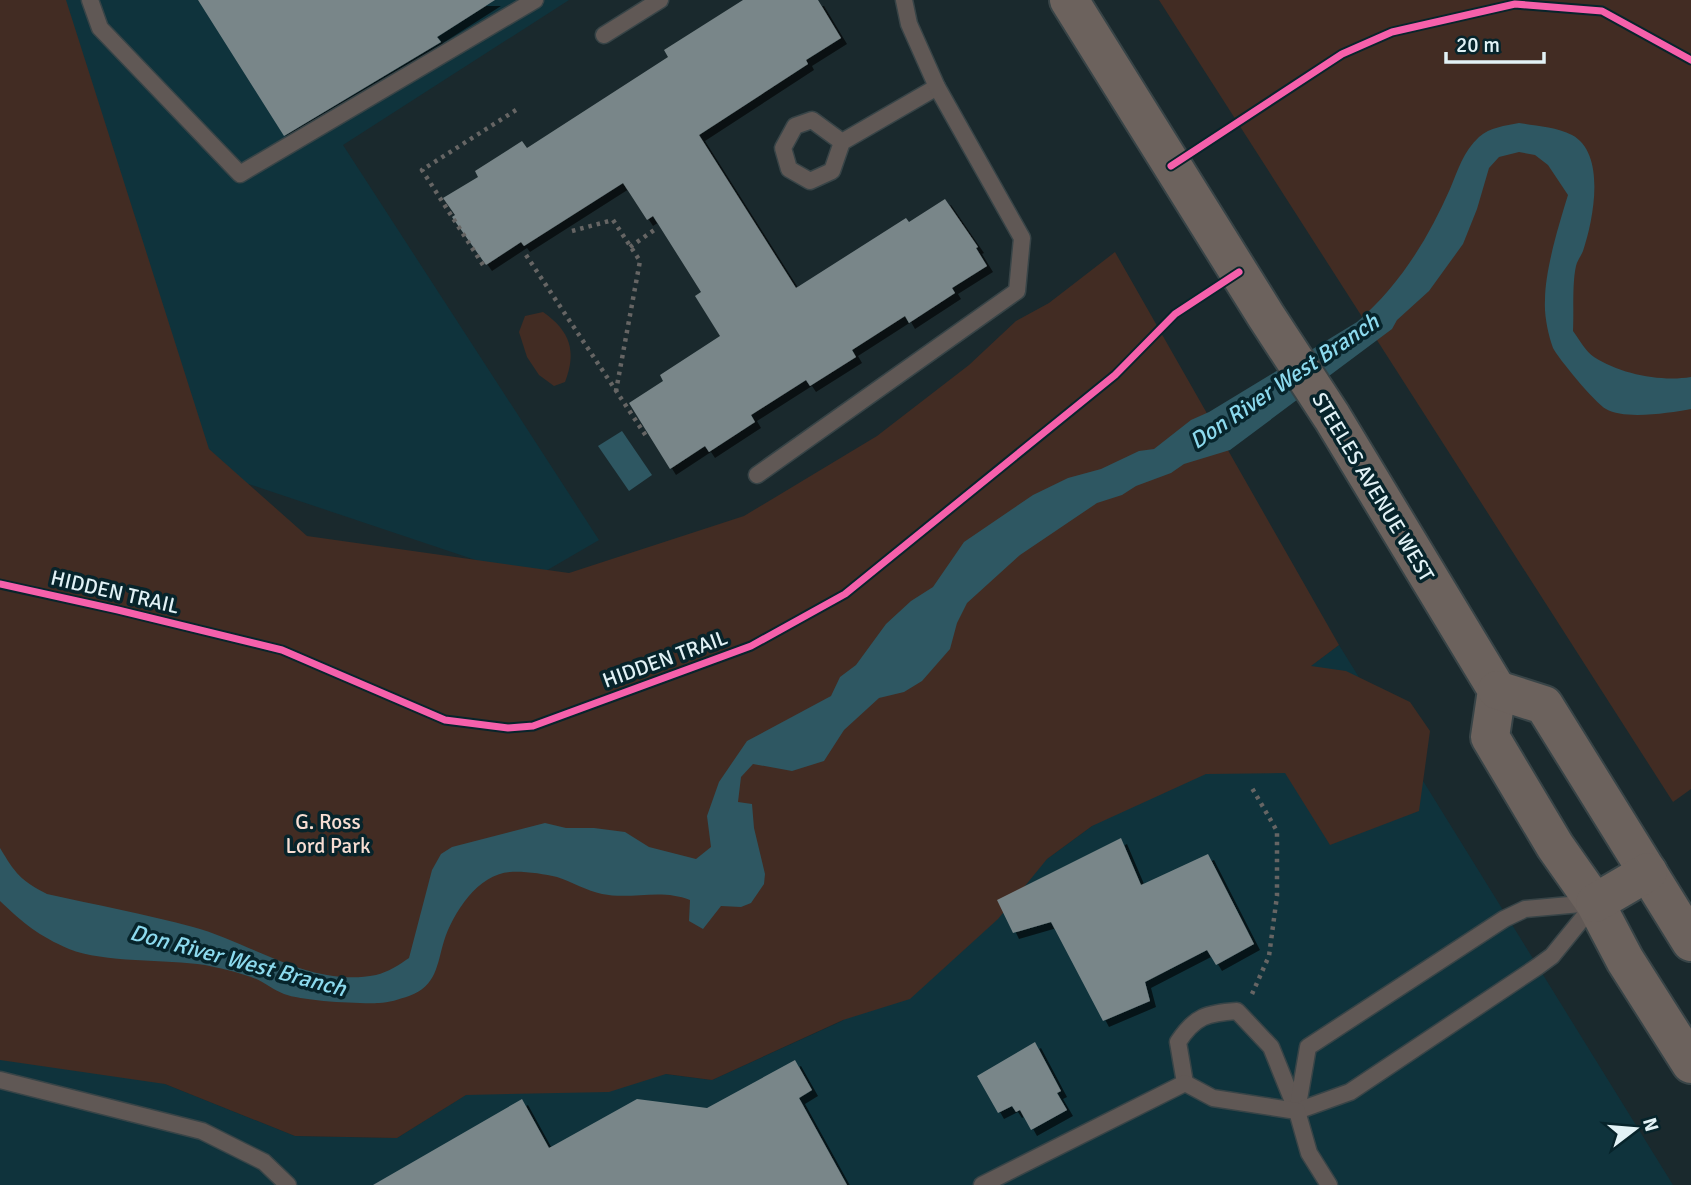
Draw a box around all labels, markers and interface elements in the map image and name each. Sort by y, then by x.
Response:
scale bar [1446,21,1544,65]
text: 20 m [1456,32,1500,58]
water label: Don River West Branch [1184,306,1386,456]
street label: STEELES AVENUE WEST [1306,388,1440,587]
street label: HIDDEN TRAIL [48,565,182,619]
street label: HIDDEN TRAIL [599,624,731,694]
park label: G. Ross Lord Park [286,809,371,859]
water label: Don River West Branch [127,918,350,1004]
north arrow [1600,1094,1670,1164]
text: N [1637,1115,1664,1134]

